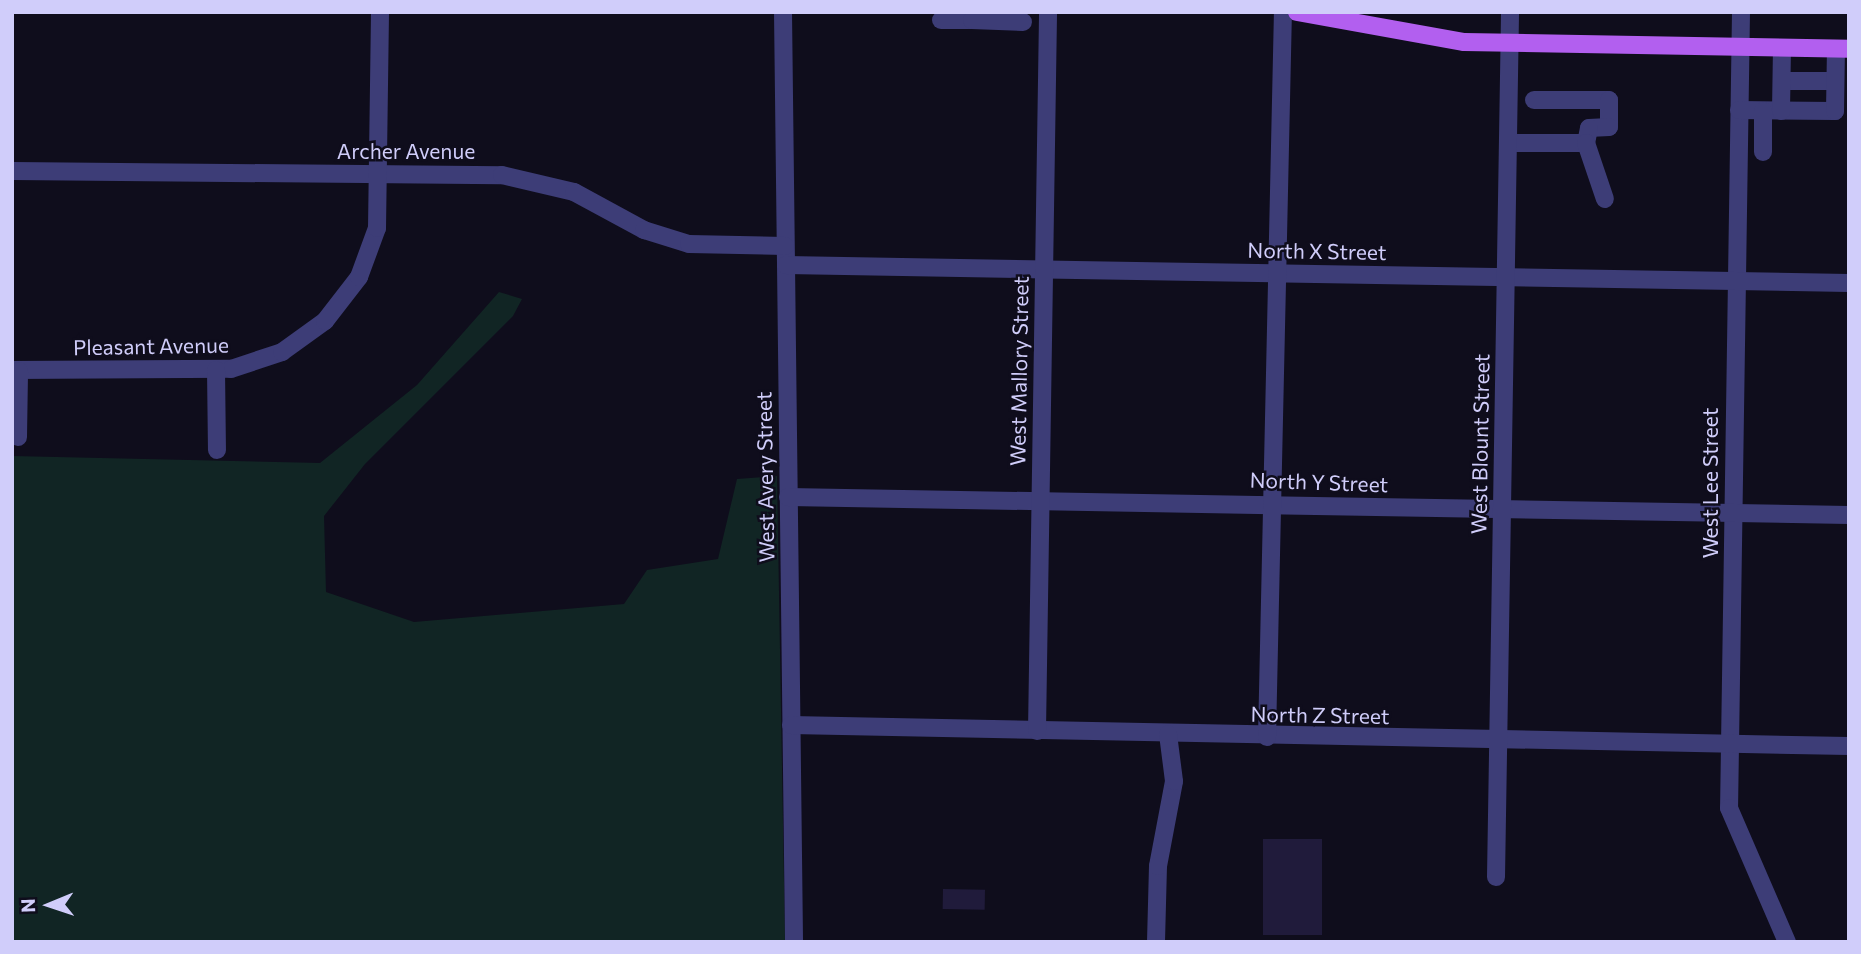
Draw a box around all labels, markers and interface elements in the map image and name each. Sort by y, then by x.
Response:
street label: Archer Avenue [337,138,475,164]
street label: North X Street [1247,237,1387,265]
street label: West Mallory Street [1005,276,1033,466]
street label: Pleasant Avenue [73,332,229,360]
street label: West Blount Street [1466,354,1494,534]
street label: West Avery Street [751,391,779,563]
street label: West Lee Street [1697,408,1723,558]
street label: North Y Street [1249,467,1389,497]
street label: North Z Street [1250,701,1390,729]
north arrow [14,870,84,940]
text: N [16,898,39,913]

